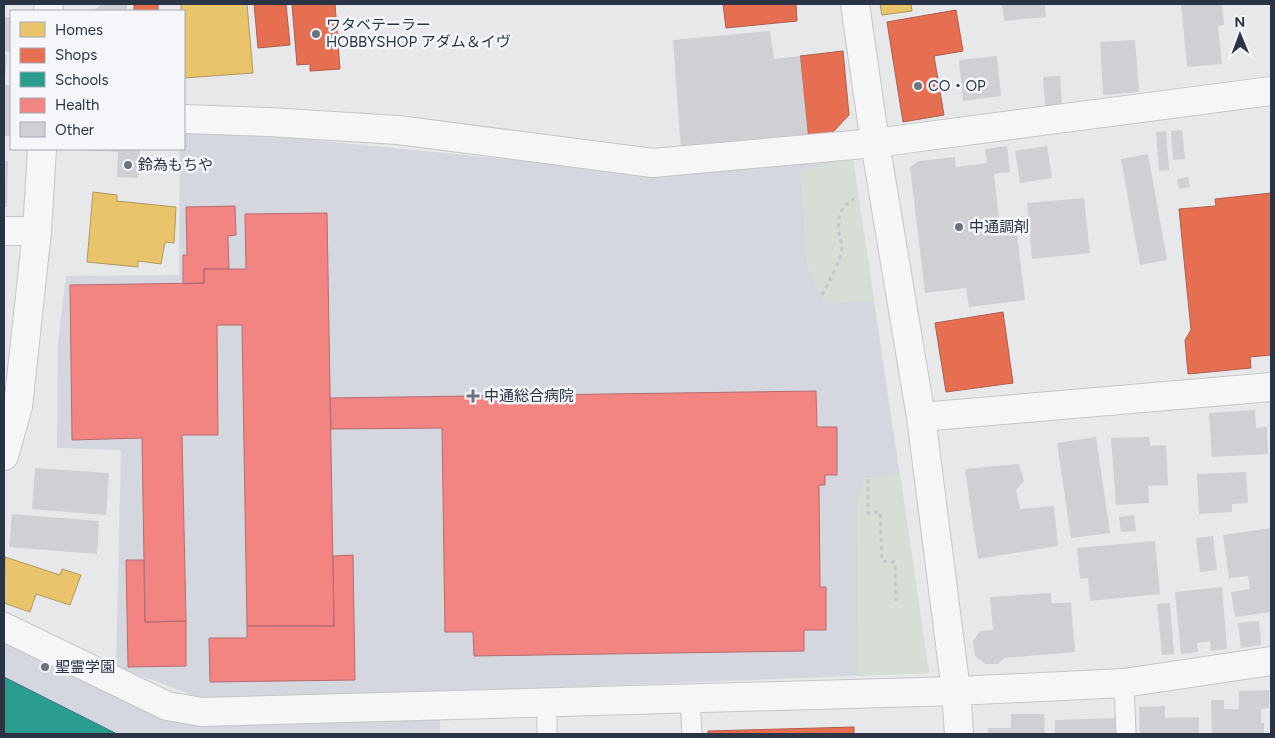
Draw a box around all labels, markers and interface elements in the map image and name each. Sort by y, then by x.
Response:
legend [10,10,185,150]
north arrow [1215,10,1265,60]
text: N [1234,14,1245,31]
place label: ワタベテーラー HOBBYSHOP アダム＆イヴ [326,16,511,51]
text: Homes [55,21,103,39]
marker: ワタベテーラー HOBBYSHOP アダム＆イヴ [310,28,322,40]
text: Shops [55,46,97,64]
text: Schools [55,71,108,89]
place label: CO・OP [928,77,986,95]
marker: CO・OP [912,80,924,92]
text: Health [55,96,99,114]
text: Other [55,121,94,139]
place label: 鈴為もちや [138,156,213,174]
marker: 鈴為もちや [122,159,134,171]
place label: 中通調剤 [969,218,1029,236]
marker: 中通調剤 [953,221,965,233]
place label: 中通総合病院 [484,387,574,405]
marker: 中通総合病院 [466,389,480,403]
place label: 聖霊学園 [55,658,115,676]
marker: 聖霊学園 [39,661,51,673]

